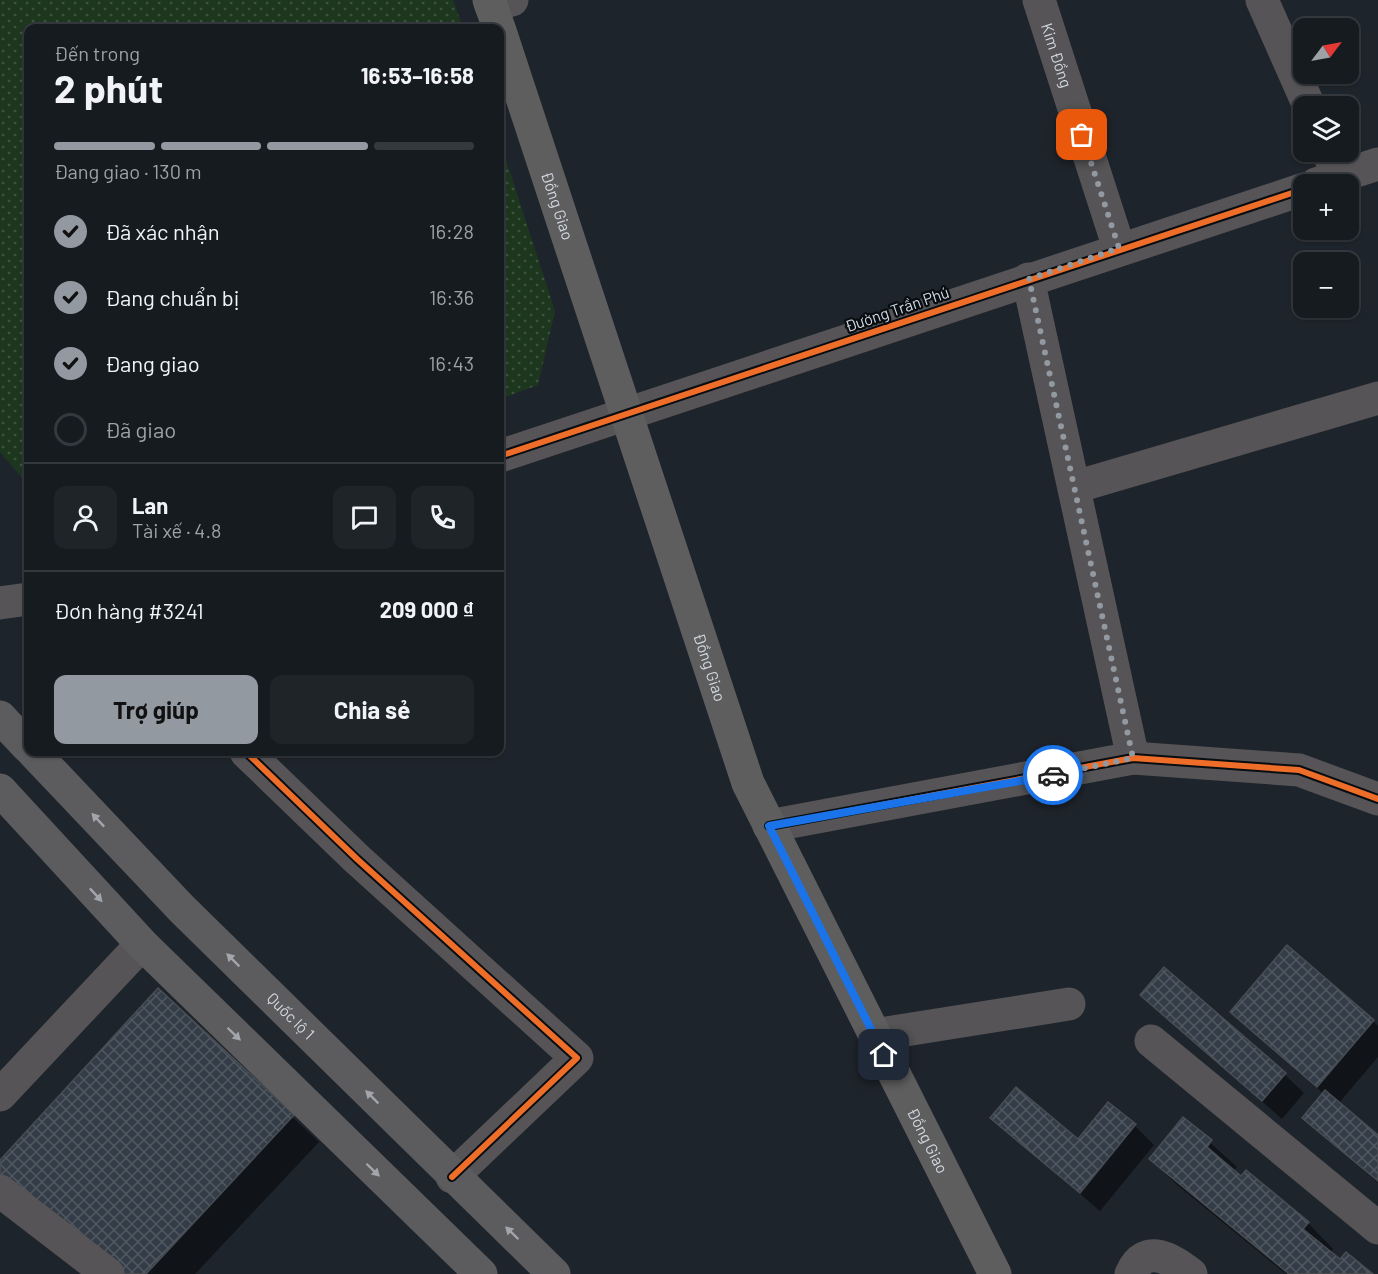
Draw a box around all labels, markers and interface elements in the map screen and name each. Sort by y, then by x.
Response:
north arrow [1293,18,1359,84]
map controls [1293,18,1359,318]
street label: Kim Đồng [1038,20,1077,90]
text: Đến trong [54,41,140,65]
text: 16:53–16:58 [361,62,474,88]
text: 2 phút [54,64,163,111]
button: layers [1293,96,1359,162]
pin [1056,109,1107,160]
icon: bag [1065,118,1098,151]
text: Đang giao · 130 m [54,159,202,183]
street label: Đồng Giao [538,169,578,242]
button: + [1293,174,1359,240]
icon: check [54,215,87,248]
text: Đã xác nhận [105,218,220,244]
text: 16:28 [429,219,474,243]
button: − [1293,252,1359,318]
icon: check [54,281,87,314]
street label: Đường Trần Phú [842,282,951,335]
text: Đang chuẩn bị [105,284,239,310]
text: 16:36 [429,285,474,309]
icon: check [54,347,87,380]
text: Đang giao [105,350,200,376]
text: 16:43 [429,351,474,375]
text: Đã giao [105,416,176,442]
button: person [54,486,117,549]
button: chat [333,486,396,549]
button: phone [411,486,474,549]
text: Lan [132,492,168,518]
text: Tài xế · 4.8 [132,518,221,542]
text: 209 000 ₫ [380,596,474,622]
text: Đơn hàng #3241 [54,597,204,623]
street label: Đồng Giao [690,631,730,704]
button: Trợ giúp [54,675,258,744]
button: Chia sẻ [270,675,474,744]
courier [1023,745,1083,805]
icon: car [1037,759,1070,792]
one-way arrow [91,813,105,827]
one-way arrow [89,888,103,902]
one-way arrow [226,953,241,967]
street label: Quốc lộ 1 [264,988,319,1043]
one-way arrow [226,1026,240,1040]
pin [858,1029,909,1080]
icon: home [867,1038,900,1071]
one-way arrow [365,1090,380,1104]
street label: Đồng Giao [904,1104,953,1176]
one-way arrow [366,1162,380,1176]
one-way arrow [505,1227,519,1241]

